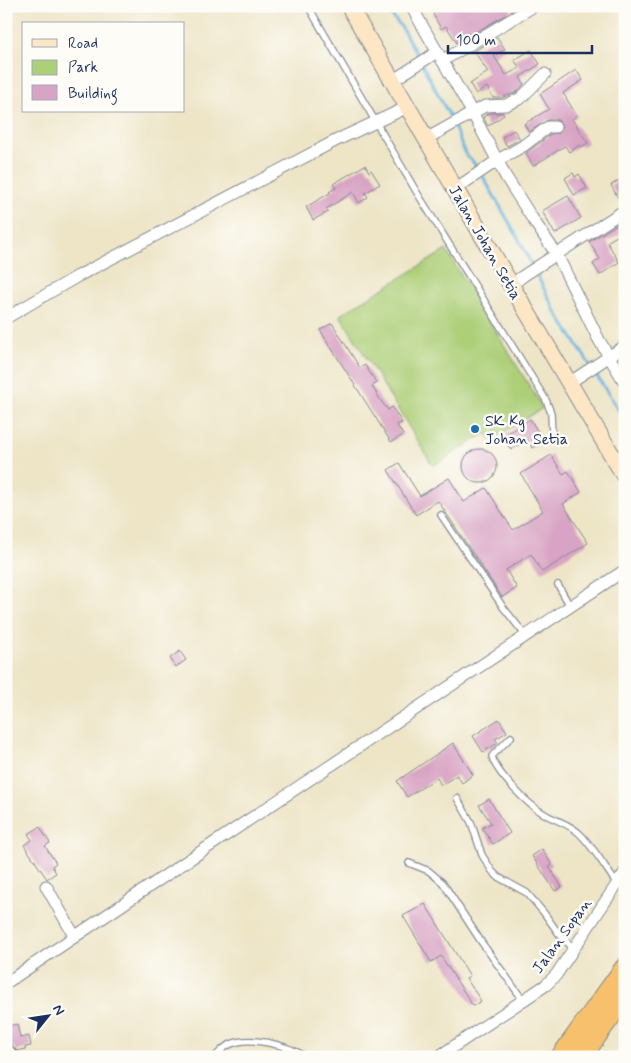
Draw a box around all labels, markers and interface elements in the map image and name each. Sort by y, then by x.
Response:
legend [22,22,185,112]
scale bar [448,22,592,54]
text: 100 m [456,31,496,51]
text: Road [68,34,98,54]
text: Park [68,58,98,78]
text: Building [68,84,118,105]
street label: Jalan Johan Setia [443,182,526,304]
place label: SK Kg Johan Setia [485,411,568,450]
marker: SK Kg Johan Setia [469,423,481,435]
street label: Jalan Sopan [528,893,597,978]
north arrow [22,990,72,1040]
text: N [48,1001,69,1019]

